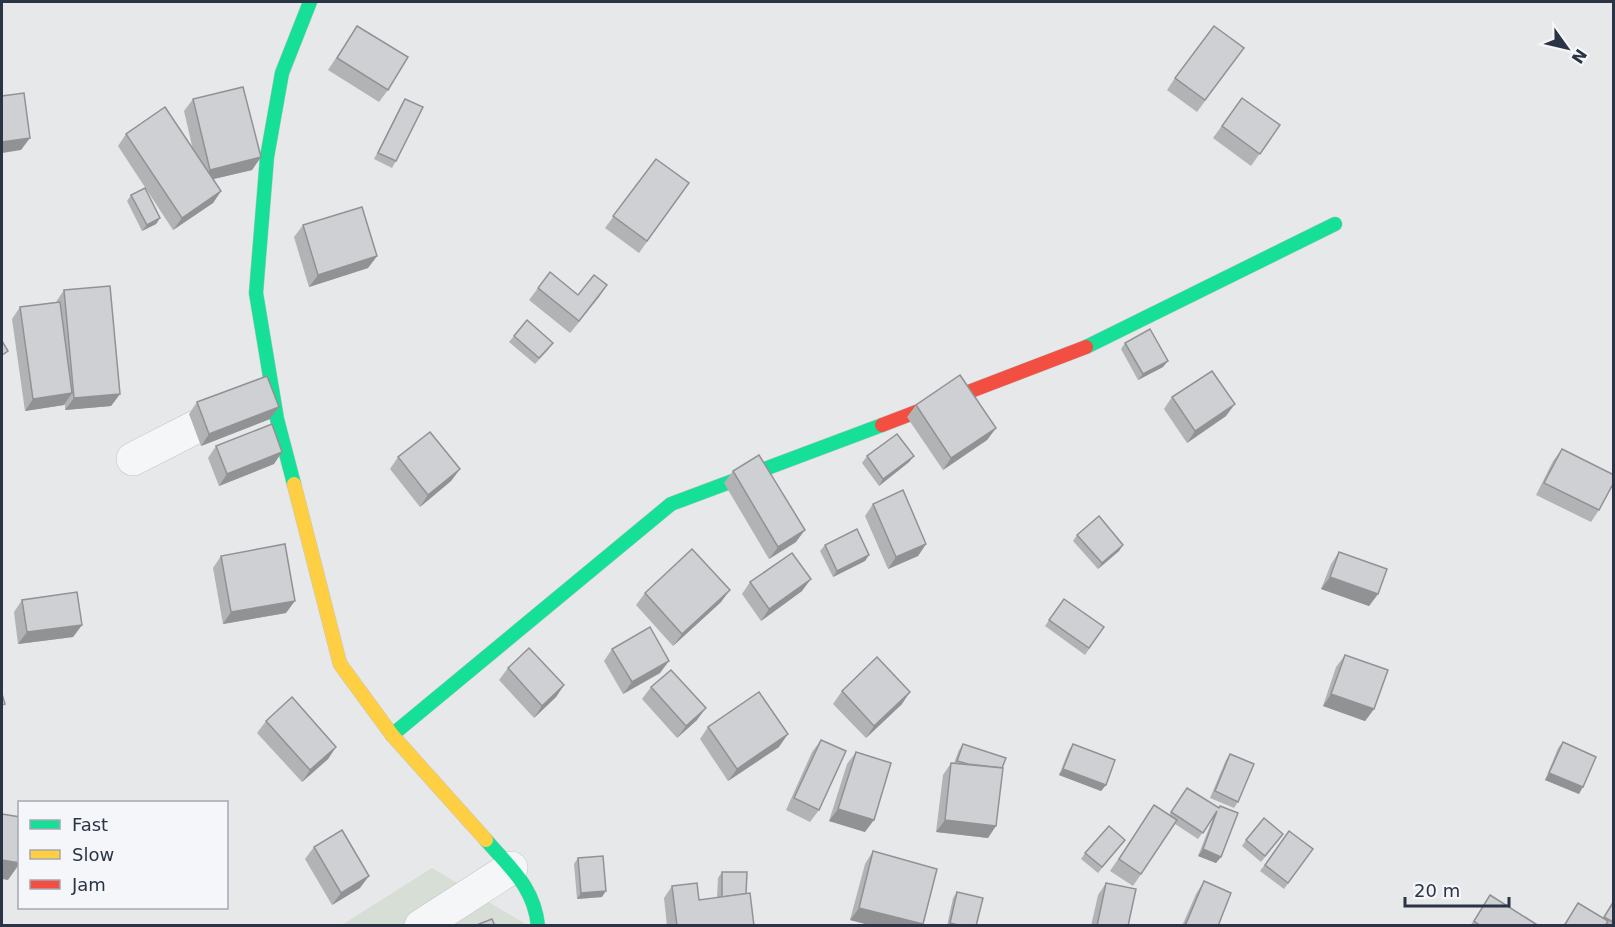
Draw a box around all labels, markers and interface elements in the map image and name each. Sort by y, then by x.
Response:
north arrow [1537,18,1597,78]
text: N [1567,45,1591,67]
legend [18,801,228,909]
text: Fast [72,814,108,835]
text: Slow [72,844,114,865]
scale bar [1405,870,1508,908]
text: Jam [71,874,106,895]
text: 20 m [1414,880,1460,901]

